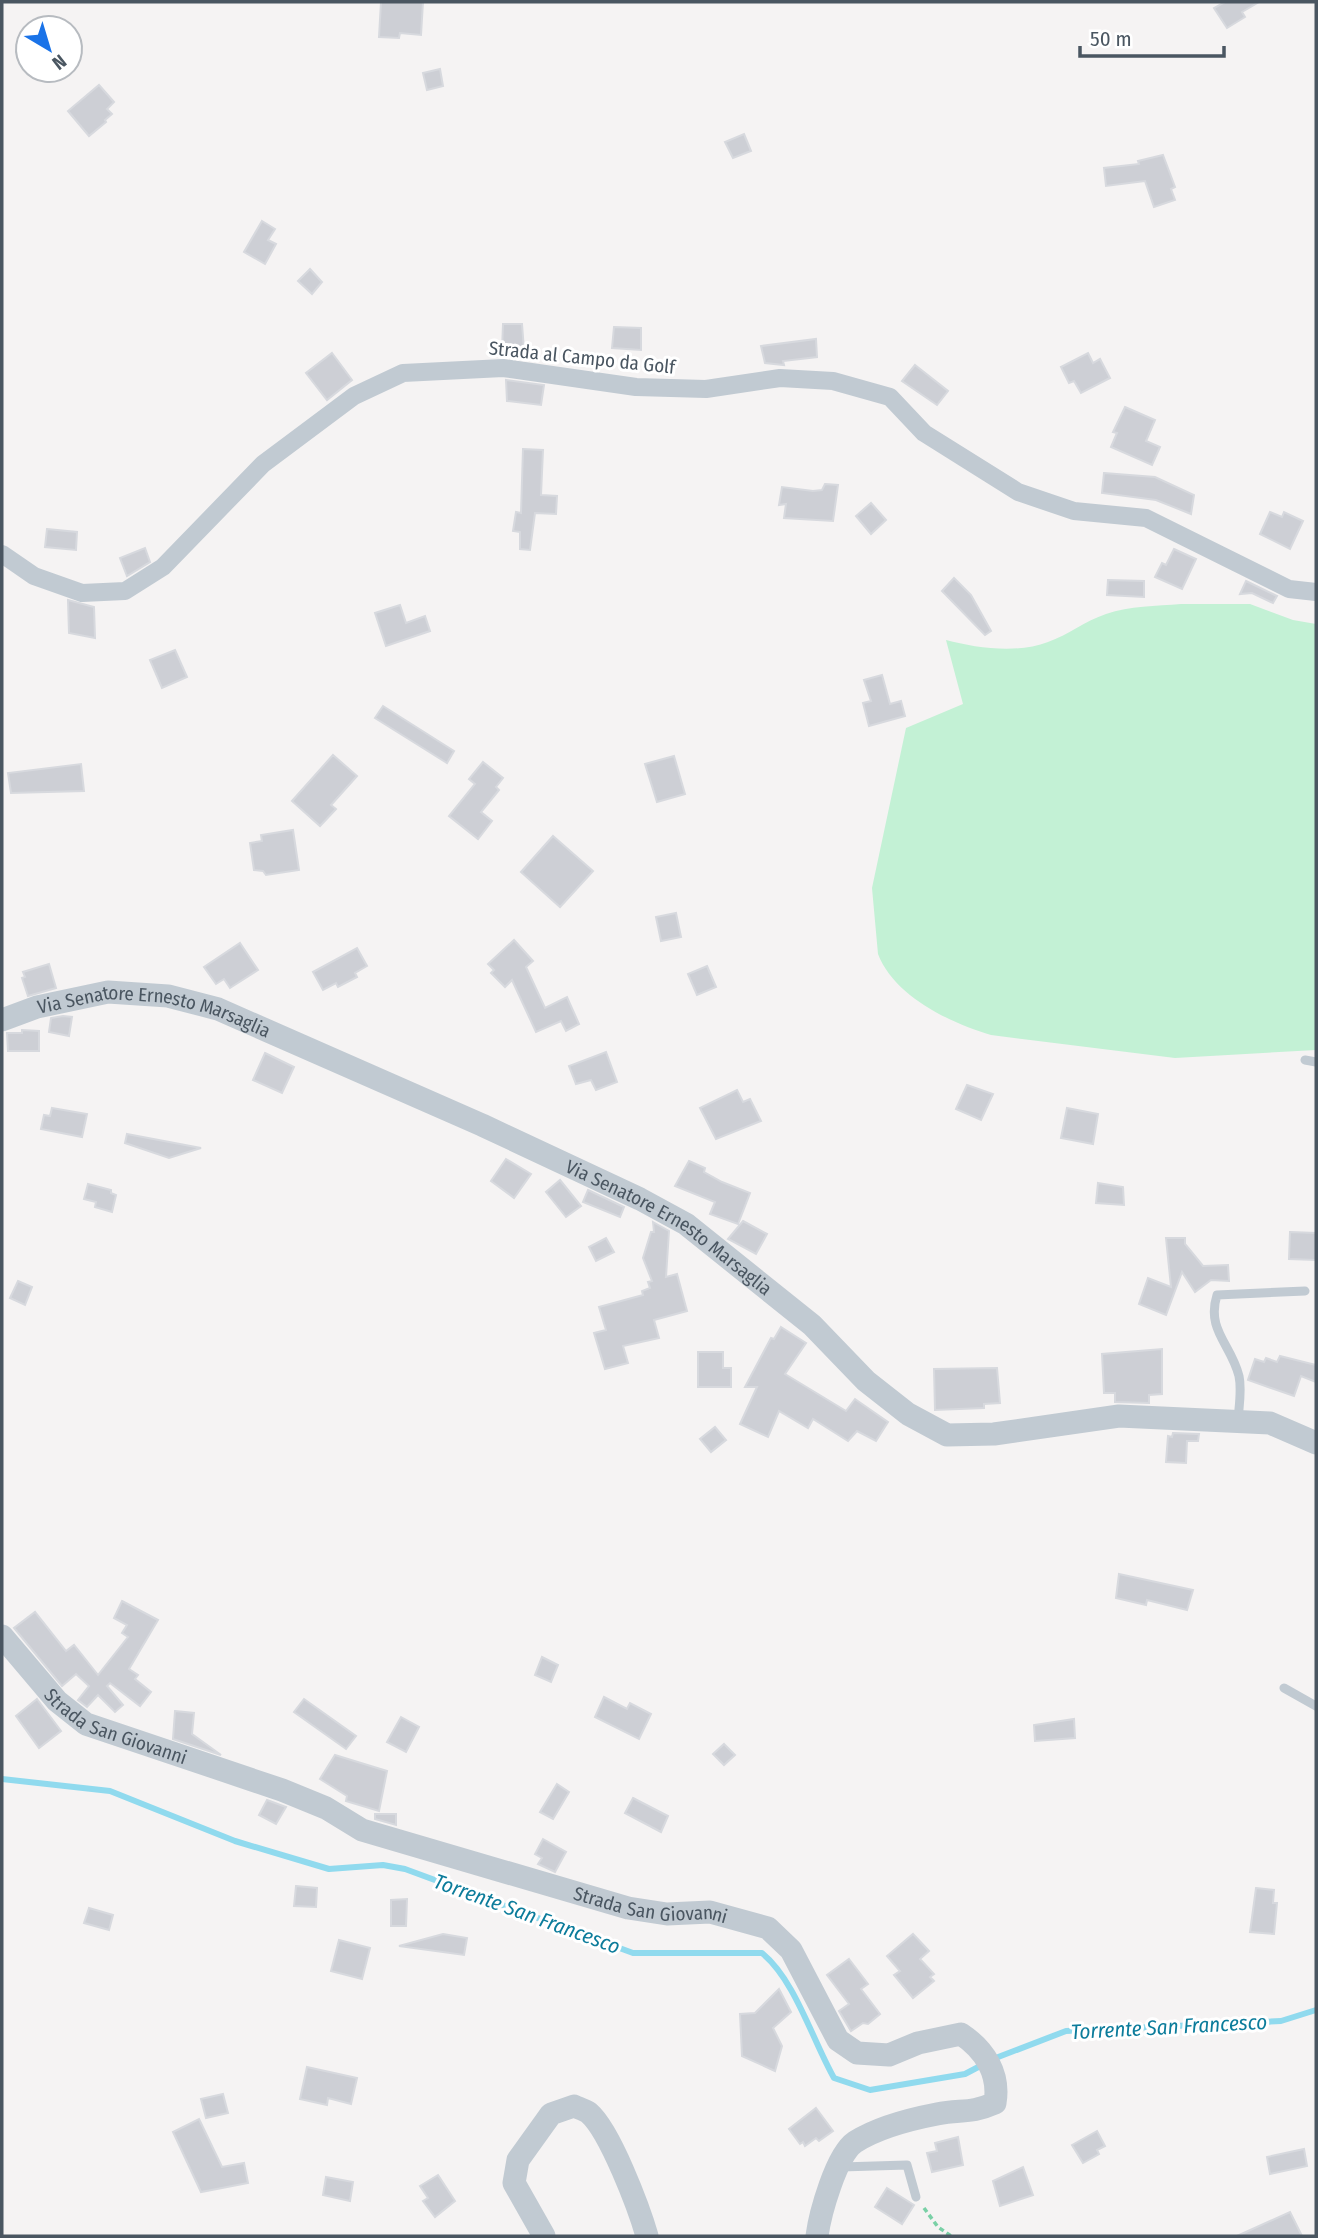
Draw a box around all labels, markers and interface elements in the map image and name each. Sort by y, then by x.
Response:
north arrow [14,14,84,84]
scale bar [1080,14,1224,58]
text: 50 m [1090,26,1132,52]
text: N [48,49,71,75]
street label: Strada al Campo da Golf [488,336,677,379]
street label: Via Senatore Ernesto Marsaglia [35,981,274,1043]
street label: Via Senatore Ernesto Marsaglia [562,1155,776,1300]
street label: Strada San Giovanni [39,1684,190,1769]
water label: Torrente San Francesco [430,1868,624,1960]
street label: Strada San Giovanni [571,1882,730,1928]
water label: Torrente San Francesco [1070,2009,1268,2045]

